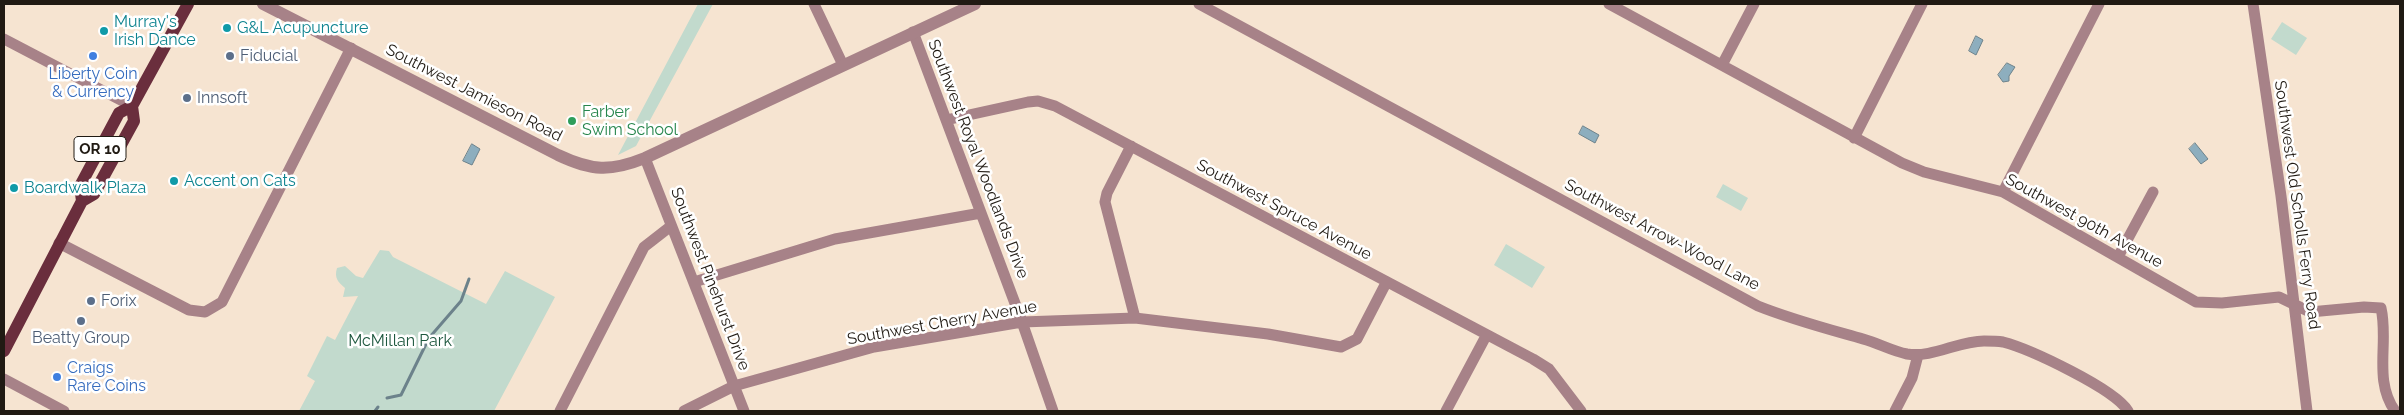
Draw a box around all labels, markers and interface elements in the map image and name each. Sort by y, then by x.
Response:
place label: Murray's Irish Dance [114,12,196,50]
place label: G&L Acupuncture [237,18,368,38]
marker: G&L Acupuncture [221,22,233,34]
marker: Murray's Irish Dance [98,25,110,37]
street label: Southwest Royal Woodlands Drive [923,37,1033,281]
street label: Southwest Jamieson Road [383,40,565,146]
place label: Fiducial [240,46,298,66]
marker: Liberty Coin & Currency [87,50,99,62]
marker: Fiducial [224,50,236,62]
place label: Liberty Coin & Currency [48,64,138,102]
street label: Southwest Old Scholls Ferry Road [2270,79,2324,331]
place label: Innsoft [197,88,247,108]
marker: Innsoft [181,92,193,104]
place label: Farber Swim School [582,102,678,140]
marker: Farber Swim School [566,115,578,127]
road number: OR 10 [74,136,126,162]
street label: Southwest Spruce Avenue [1193,156,1375,264]
street label: Southwest 90th Avenue [2002,170,2166,272]
place label: Accent on Cats [184,171,296,191]
marker: Accent on Cats [168,175,180,187]
street label: Southwest Arrow-Wood Lane [1561,175,1763,295]
place label: Boardwalk Plaza [24,178,146,198]
marker: Boardwalk Plaza [8,182,20,194]
street label: Southwest Pinehurst Drive [666,185,754,373]
place label: Forix [101,291,137,311]
marker: Forix [85,295,97,307]
street label: Southwest Cherry Avenue [846,297,1038,349]
marker: Beatty Group [75,315,87,327]
place label: Beatty Group [32,328,130,348]
park label: McMillan Park [348,331,452,351]
place label: Craigs Rare Coins [67,358,146,396]
marker: Craigs Rare Coins [51,371,63,383]

